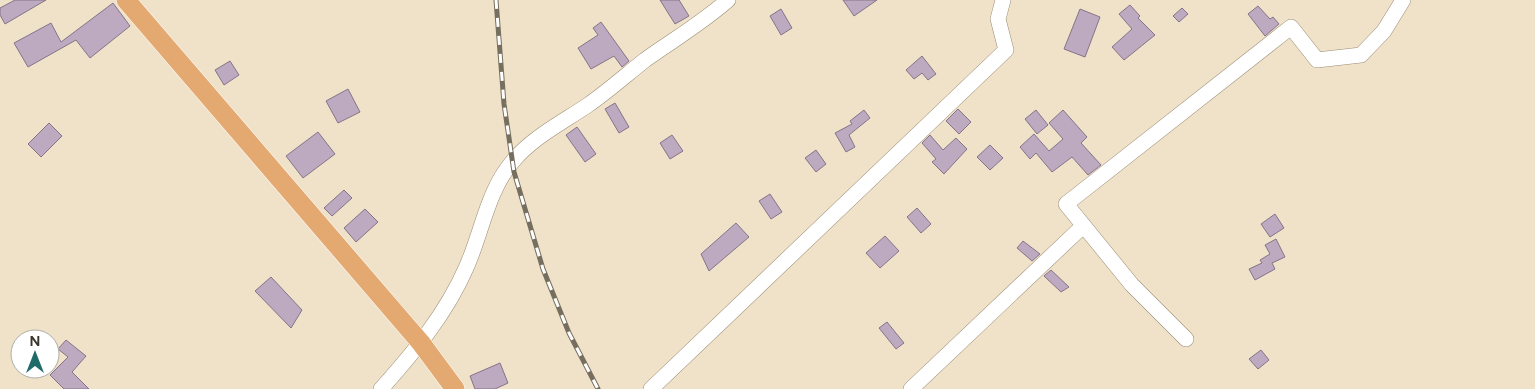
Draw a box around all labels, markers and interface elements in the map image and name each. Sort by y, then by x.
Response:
north arrow [10,329,60,379]
text: N [30,333,40,350]

